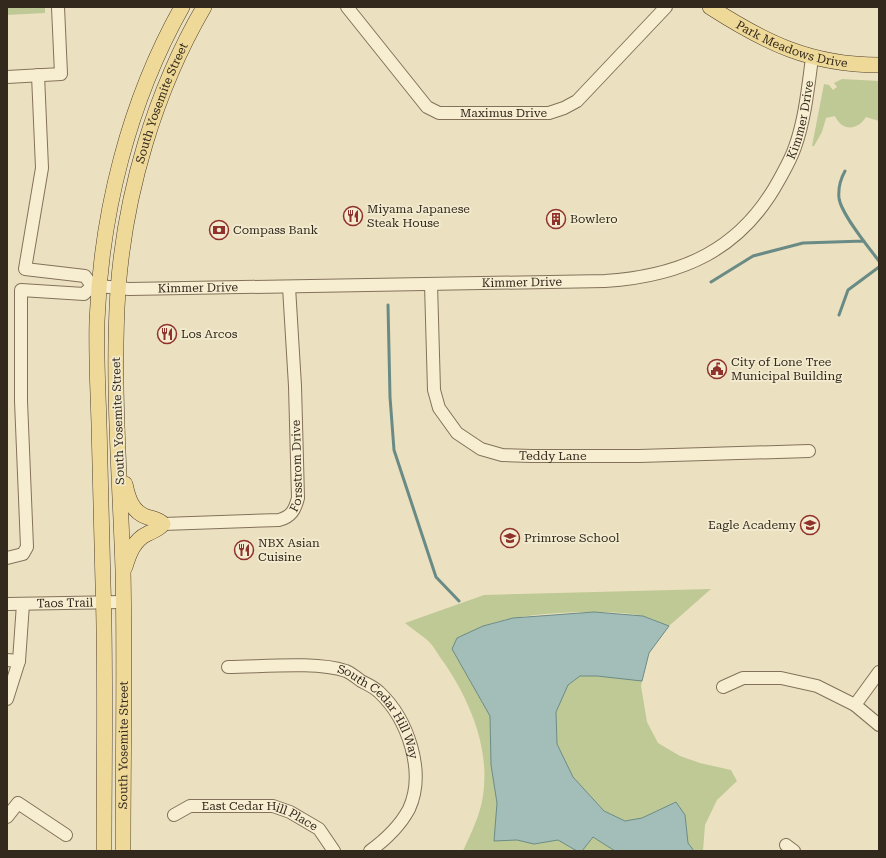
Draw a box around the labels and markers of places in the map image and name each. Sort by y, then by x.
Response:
place label: Miyama Japanese Steak House [367,202,470,230]
restaurant icon: Miyama Japanese Steak House [342,205,364,227]
building icon: Bowlero [545,208,567,230]
place label: Bowlero [570,212,618,226]
bank icon: Compass Bank [208,219,230,241]
place label: Compass Bank [233,223,319,237]
restaurant icon: Los Arcos [156,323,178,345]
place label: Los Arcos [181,327,238,341]
place label: City of Lone Tree Municipal Building [731,355,842,383]
public building icon: City of Lone Tree Municipal Building [706,358,728,380]
school or university icon: Eagle Academy [799,514,821,536]
place label: Eagle Academy [708,518,797,532]
school or university icon: Primrose School [499,527,521,549]
place label: Primrose School [524,531,620,545]
place label: NBX Asian Cuisine [258,536,320,564]
restaurant icon: NBX Asian Cuisine [233,539,255,561]

